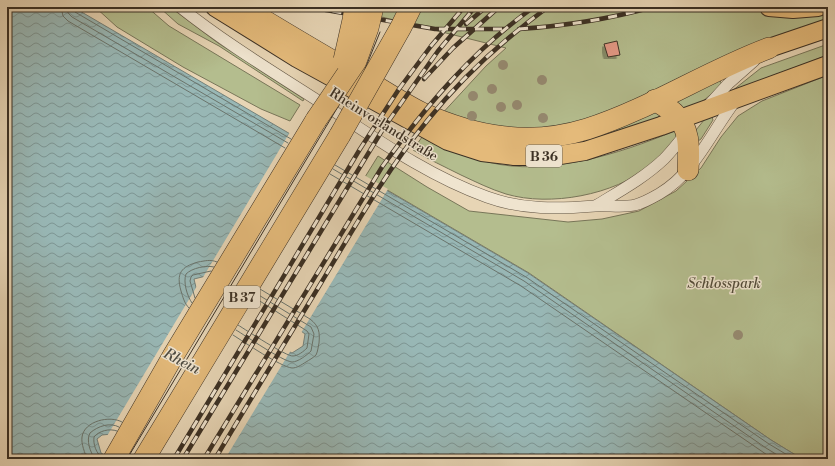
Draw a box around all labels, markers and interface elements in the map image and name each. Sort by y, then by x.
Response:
street label: Rheinvorlandstraße [326,84,441,166]
road number: B 36 [526,145,562,167]
park label: Schlosspark [687,275,761,293]
road number: B 37 [224,286,260,308]
water label: Rhein [159,344,204,379]

